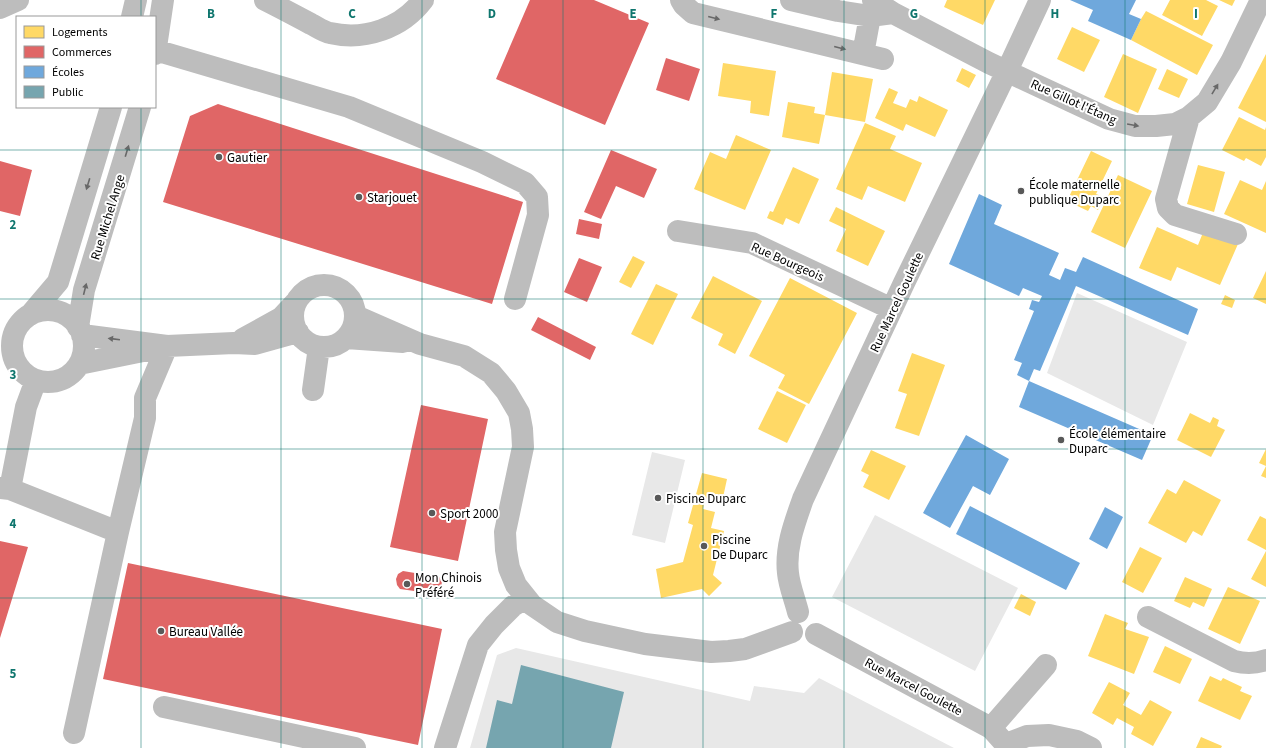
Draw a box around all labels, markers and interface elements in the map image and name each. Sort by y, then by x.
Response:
text: B [207,5,215,23]
text: C [348,5,356,23]
text: D [488,5,496,23]
text: E [629,5,637,23]
text: F [771,5,778,23]
text: G [910,5,918,23]
text: H [1051,5,1059,23]
text: I [1194,5,1198,23]
one-way arrow [708,15,720,21]
legend [16,16,156,108]
text: Logements [52,24,107,41]
text: Commerces [52,44,111,61]
one-way arrow [834,46,847,52]
text: Écoles [52,64,84,81]
street label: Rue Gillot l'Étang [1028,75,1120,129]
one-way arrow [1211,83,1218,95]
text: Public [52,84,84,101]
one-way arrow [1127,122,1139,128]
one-way arrow [124,145,130,157]
place label: Gautier [227,149,268,167]
marker: Gautier [214,152,224,162]
street label: Rue Michel Ange [86,172,130,262]
place label: École maternelle publique Duparc [1029,176,1120,209]
one-way arrow [85,179,91,191]
marker: École maternelle publique Duparc [1016,186,1026,196]
place label: Starjouet [367,189,417,207]
marker: Starjouet [354,192,364,202]
text: 2 [10,216,17,234]
street label: Rue Bourgeois [748,238,827,286]
street label: Rue Marcel Goulette [866,249,928,355]
one-way arrow [82,283,88,295]
one-way arrow [108,336,120,343]
text: 3 [10,366,17,384]
place label: École élémentaire Duparc [1069,425,1166,458]
marker: École élémentaire Duparc [1056,435,1066,445]
place label: Piscine Duparc [666,490,746,508]
marker: Piscine Duparc [653,493,663,503]
place label: Sport 2000 [440,505,499,523]
marker: Sport 2000 [427,508,437,518]
text: 4 [10,515,17,533]
place label: Piscine De Duparc [712,531,768,564]
marker: Piscine De Duparc [699,541,709,551]
place label: Mon Chinois Préféré [415,569,482,602]
marker: Mon Chinois Préféré [402,579,412,589]
place label: Bureau Vallée [169,623,243,641]
marker: Bureau Vallée [156,626,166,636]
street label: Rue Marcel Goulette [861,653,966,720]
text: 5 [10,665,17,683]

